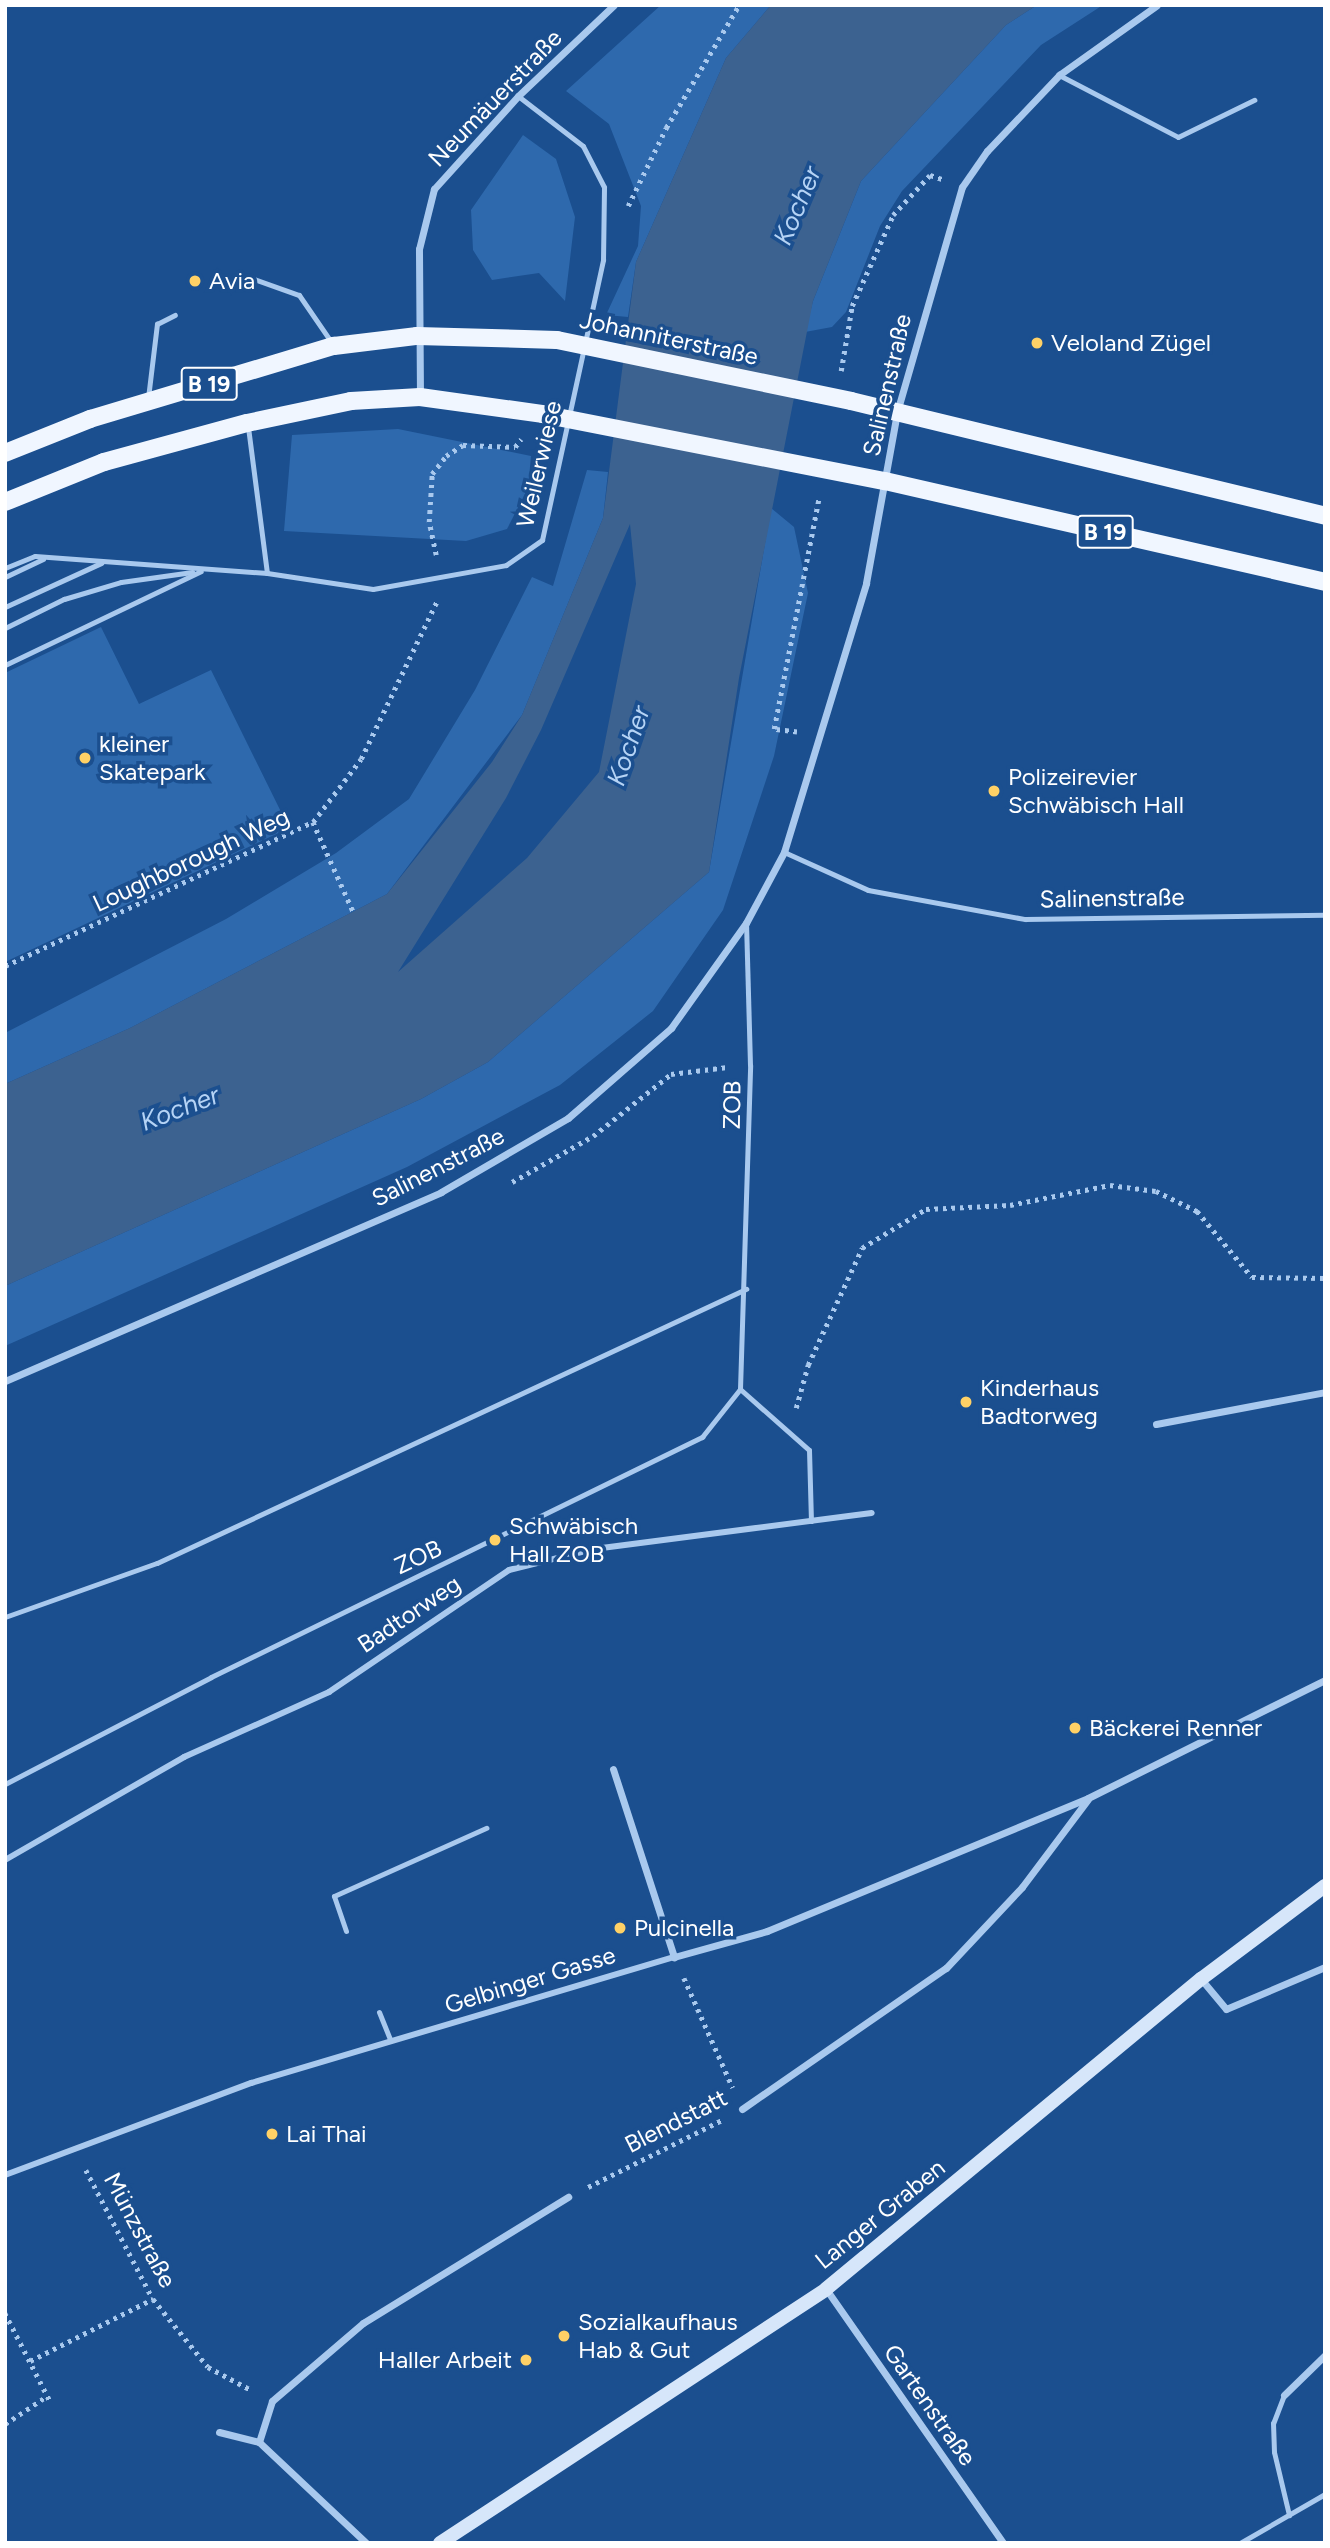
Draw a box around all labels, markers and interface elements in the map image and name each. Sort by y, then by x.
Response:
street label: Neumäuerstraße [422,23,568,173]
water label: Kocher [768,162,828,250]
place label: Avia [209,267,255,295]
marker: Avia [187,273,203,289]
street label: Johanniterstraße [577,305,761,371]
street label: Salinenstraße [857,311,917,459]
place label: Veloland Zügel [1051,329,1211,357]
marker: Veloland Zügel [1029,335,1045,351]
road number: B 19 [179,364,239,404]
street label: Weilerwiese [510,398,568,530]
road number: B 19 [1075,512,1135,552]
water label: Kocher [601,702,657,790]
place label: kleiner Skatepark [99,730,206,786]
marker: kleiner Skatepark [77,750,93,766]
place label: Polizeirevier Schwäbisch Hall [1008,763,1184,819]
marker: Polizeirevier Schwäbisch Hall [986,783,1002,799]
street label: Loughborough Weg [88,802,294,918]
street label: Salinenstraße [1039,882,1185,914]
water label: Kocher [136,1080,224,1138]
street label: ZOB [717,1080,747,1130]
street label: Salinenstraße [367,1121,509,1213]
place label: Kinderhaus Badtorweg [980,1374,1099,1430]
marker: Kinderhaus Badtorweg [958,1394,974,1410]
place label: Schwäbisch Hall ZOB [509,1512,638,1568]
marker: Schwäbisch Hall ZOB [487,1532,503,1548]
street label: ZOB [390,1534,446,1580]
street label: Badtorweg [352,1569,466,1659]
place label: Bäckerei Renner [1089,1714,1262,1742]
marker: Bäckerei Renner [1067,1720,1083,1736]
place label: Pulcinella [634,1914,734,1942]
marker: Pulcinella [612,1920,628,1936]
street label: Gelbinger Gasse [441,1940,619,2020]
street label: Blendstatt [620,2083,732,2159]
place label: Lai Thai [286,2120,367,2148]
marker: Lai Thai [264,2126,280,2142]
street label: Langer Graben [809,2153,951,2275]
street label: Münzstraße [98,2168,182,2292]
place label: Sozialkaufhaus Hab & Gut [578,2308,738,2364]
marker: Sozialkaufhaus Hab & Gut [556,2328,572,2344]
street label: Gartenstraße [878,2339,982,2471]
place label: Haller Arbeit [378,2346,512,2374]
marker: Haller Arbeit [518,2352,534,2368]

